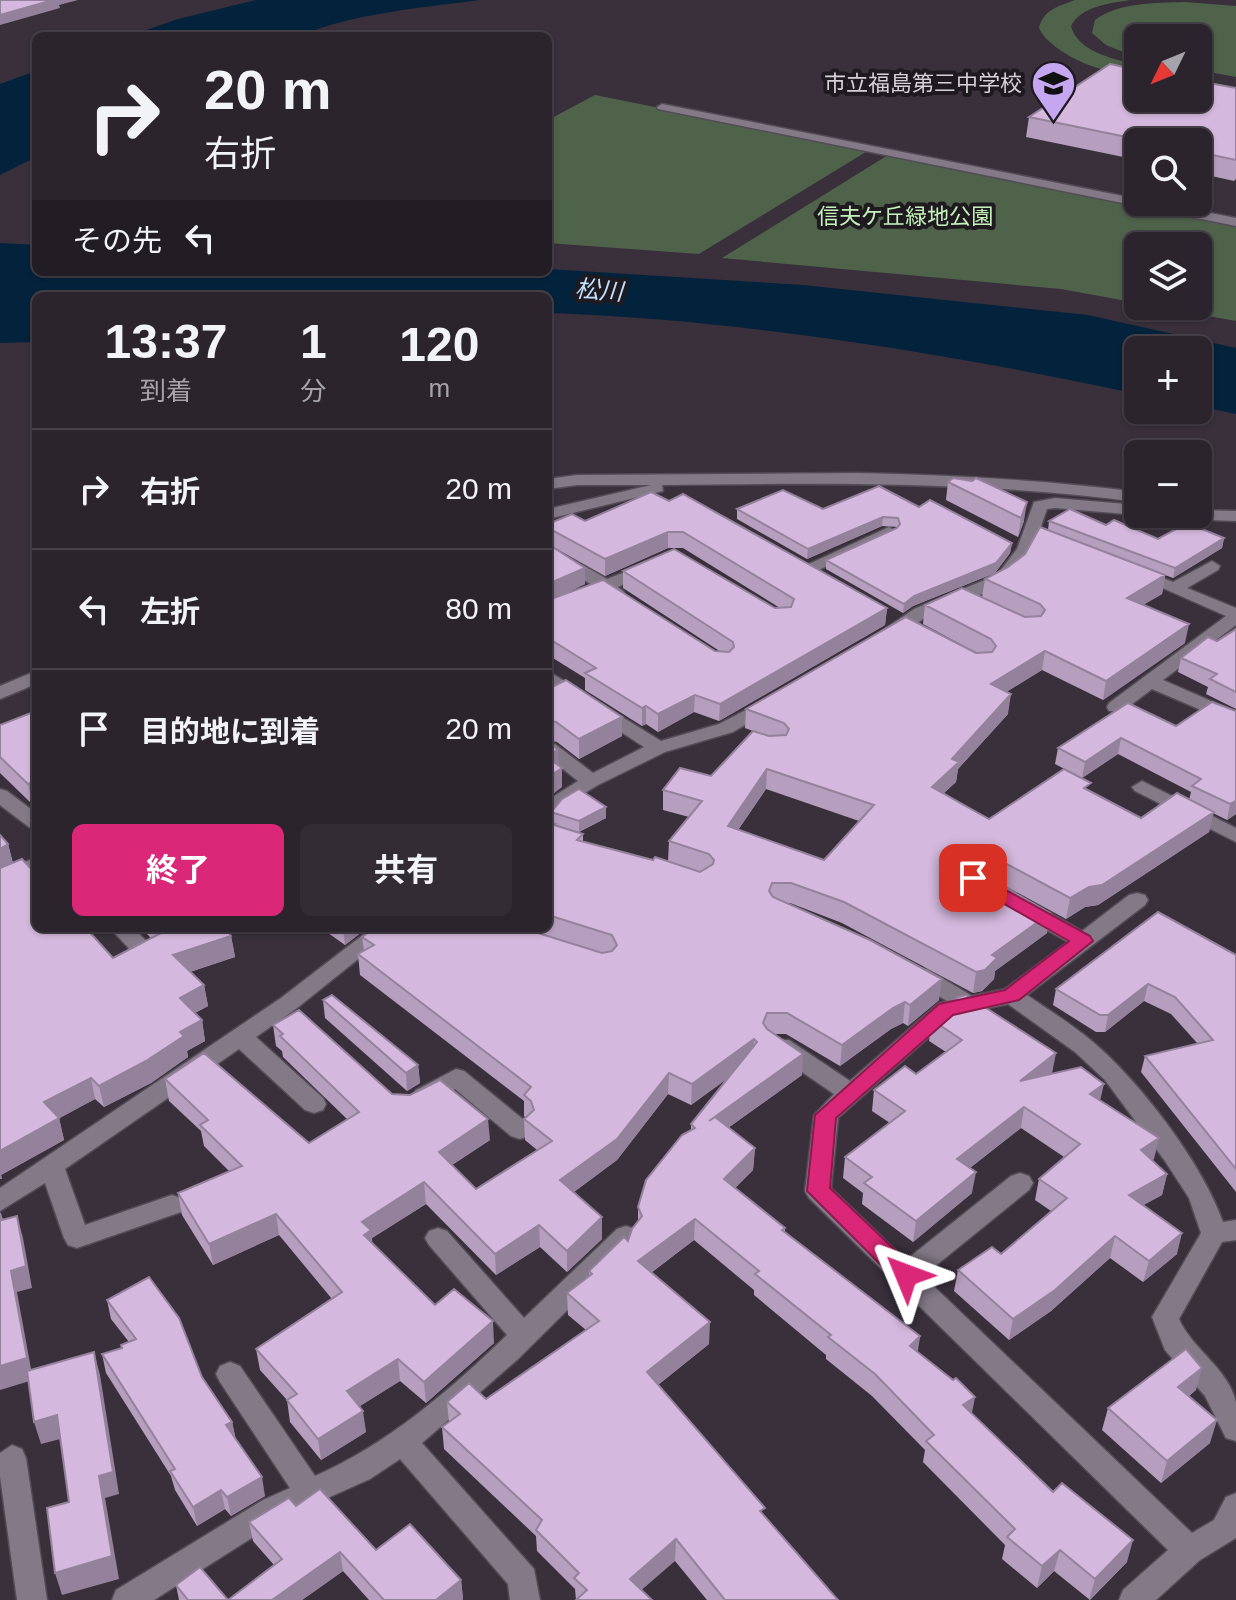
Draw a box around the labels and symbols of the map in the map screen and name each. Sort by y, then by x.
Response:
north arrow [1124,24,1212,112]
school or university icon: 市立福島第三中学校 [1029,59,1077,122]
place label: 市立福島第三中学校 [824,71,1022,96]
park label: 信夫ケ丘緑地公園 [817,204,993,229]
water label: 松川 [574,275,627,305]
pin [939,844,1007,912]
position arrow [864,1233,948,1317]

